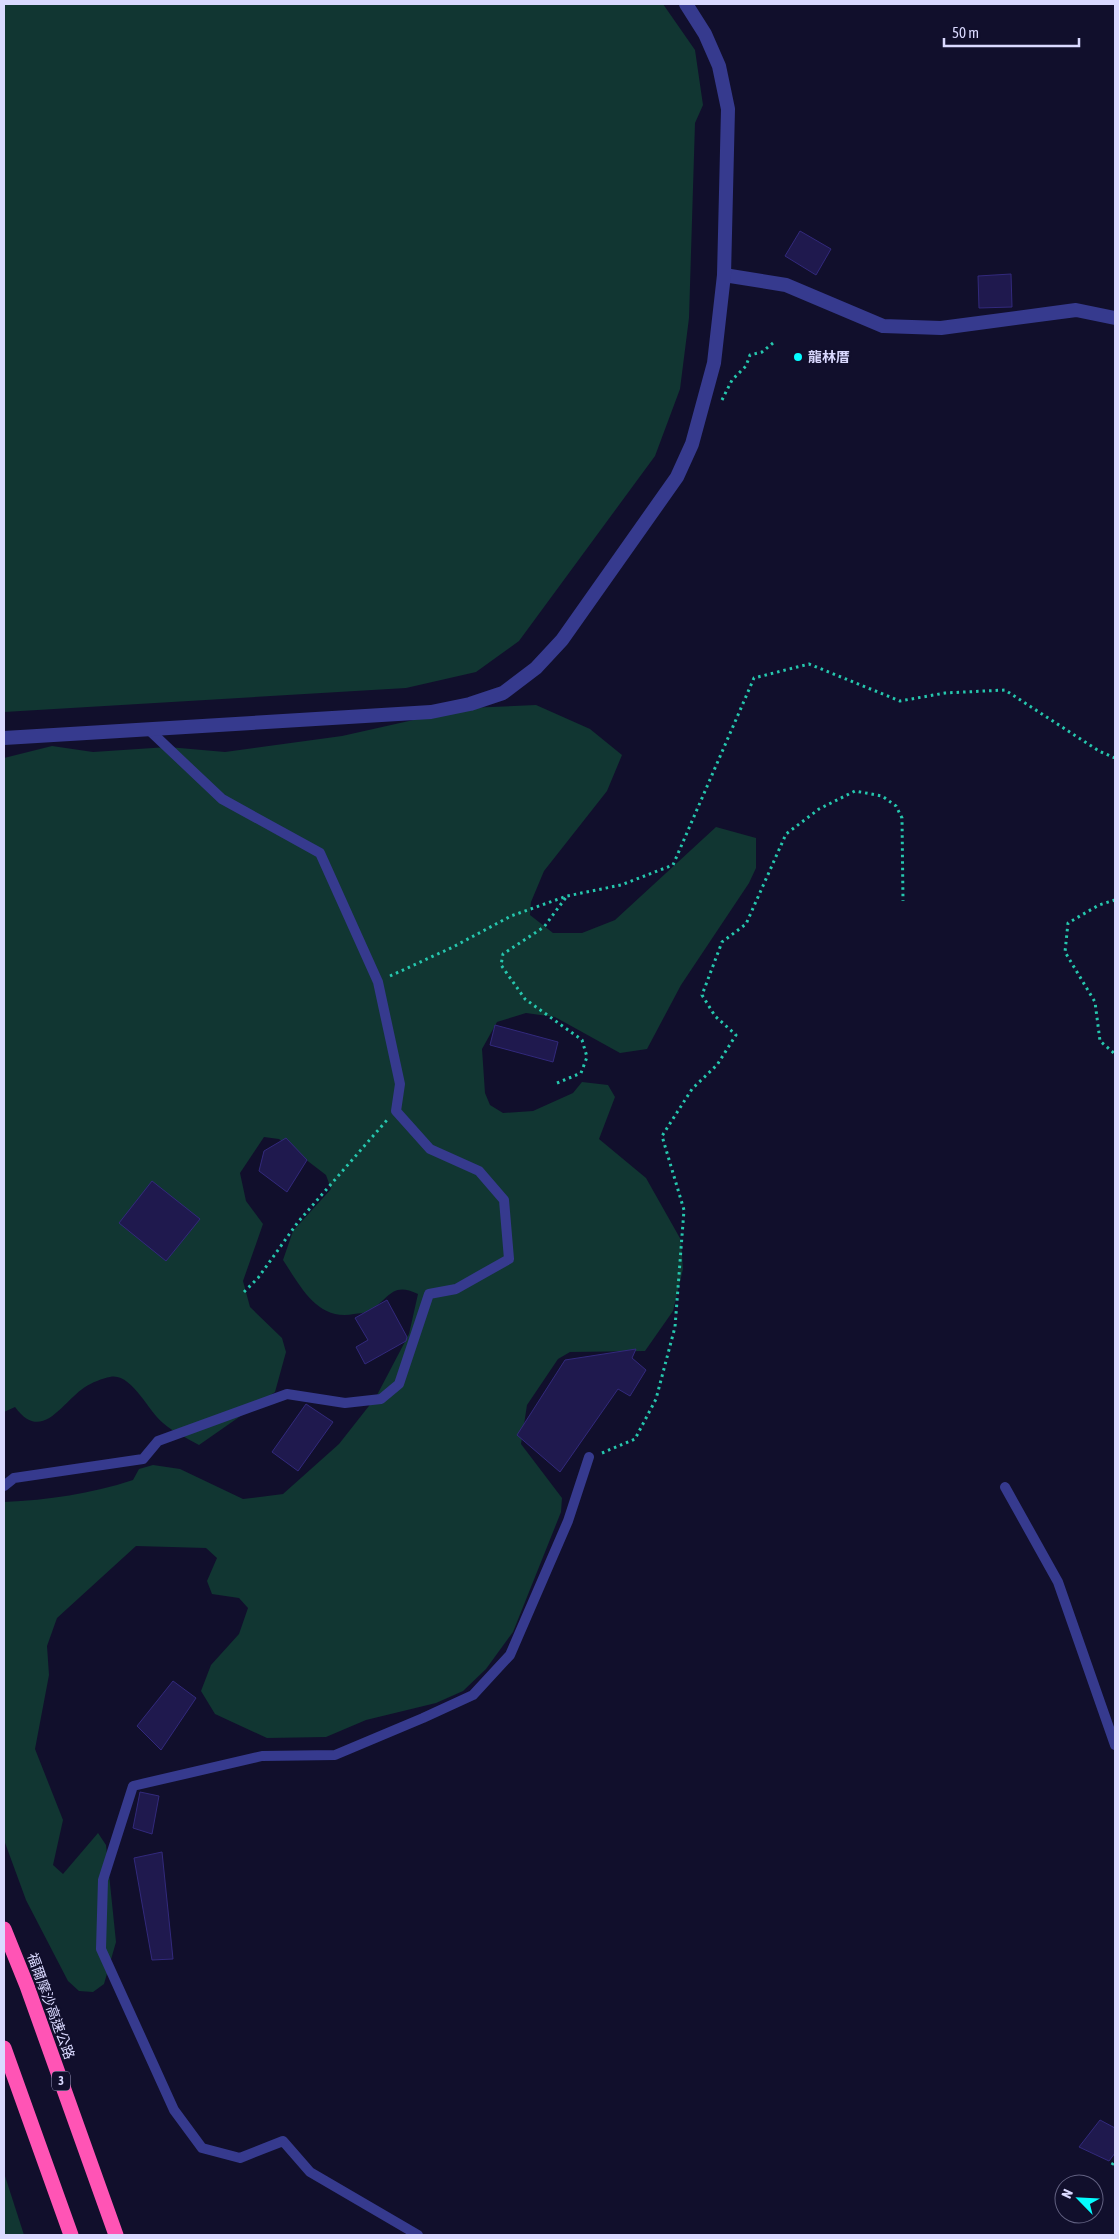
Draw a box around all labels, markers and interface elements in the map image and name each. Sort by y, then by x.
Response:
scale bar [944,15,1079,47]
text: 50 m [952,24,979,41]
place label: 龍林厝 [808,349,850,365]
marker: 龍林厝 [792,351,804,363]
street label: 福爾摩沙高速公路 [24,1951,78,2061]
road number: 3 [52,2072,70,2090]
north arrow [1054,2174,1104,2224]
text: N [1058,2187,1076,2201]

